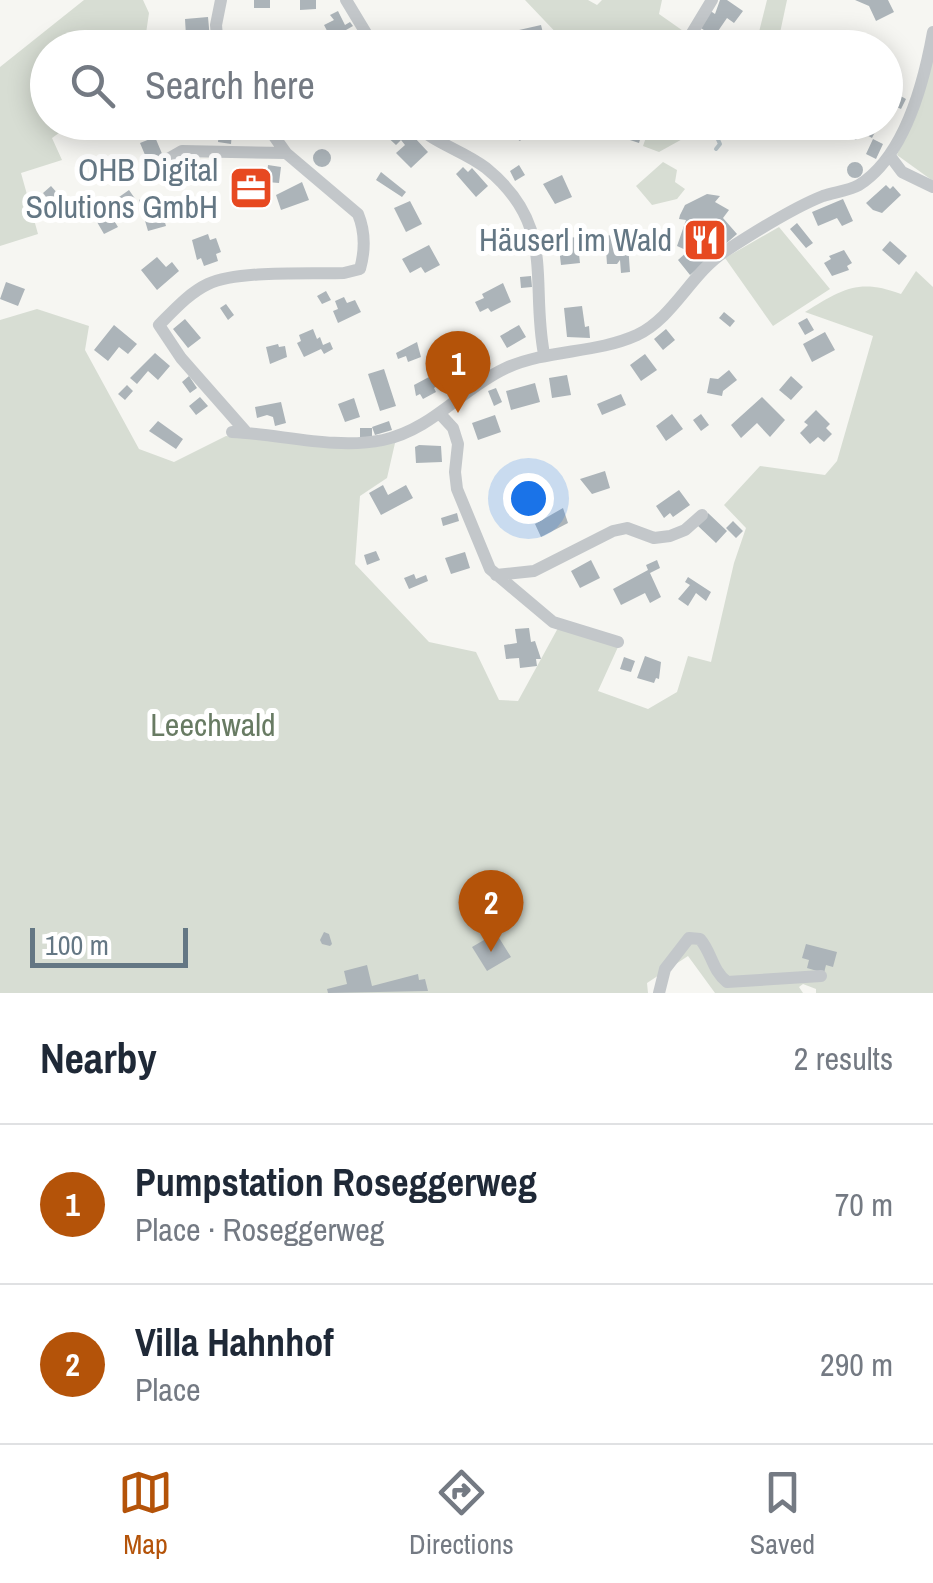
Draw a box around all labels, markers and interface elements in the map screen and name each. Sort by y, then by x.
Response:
search box [30,30,903,140]
icon: search [65,58,120,113]
text: Search here [145,60,315,111]
place label: OHB Digital Solutions GmbH [25,148,218,228]
office icon: OHB Digital Solutions GmbH [228,165,274,211]
restaurant icon: Häuserl im Wald [682,217,728,263]
place label: Häuserl im Wald [479,218,672,261]
pin: 1 [426,330,490,413]
your location [503,473,554,524]
park label: Leechwald [150,703,276,746]
pin: 2 [458,870,524,952]
scale bar [30,923,188,968]
text: 100 m [45,926,109,964]
text: Nearby [40,1030,157,1086]
text: 2 results [794,1037,893,1080]
text: Pumpstation Roseggerweg [135,1157,537,1208]
text: 1 [65,1183,80,1226]
text: 70 m [835,1183,893,1226]
text: Place · Roseggerweg [135,1208,384,1251]
text: Villa Hahnhof [135,1317,334,1368]
text: 2 [65,1343,80,1386]
text: 290 m [820,1343,893,1386]
text: Place [135,1368,201,1411]
tab: Map [118,1465,173,1563]
tab: Directions [409,1465,514,1563]
tab: Saved [750,1465,815,1563]

